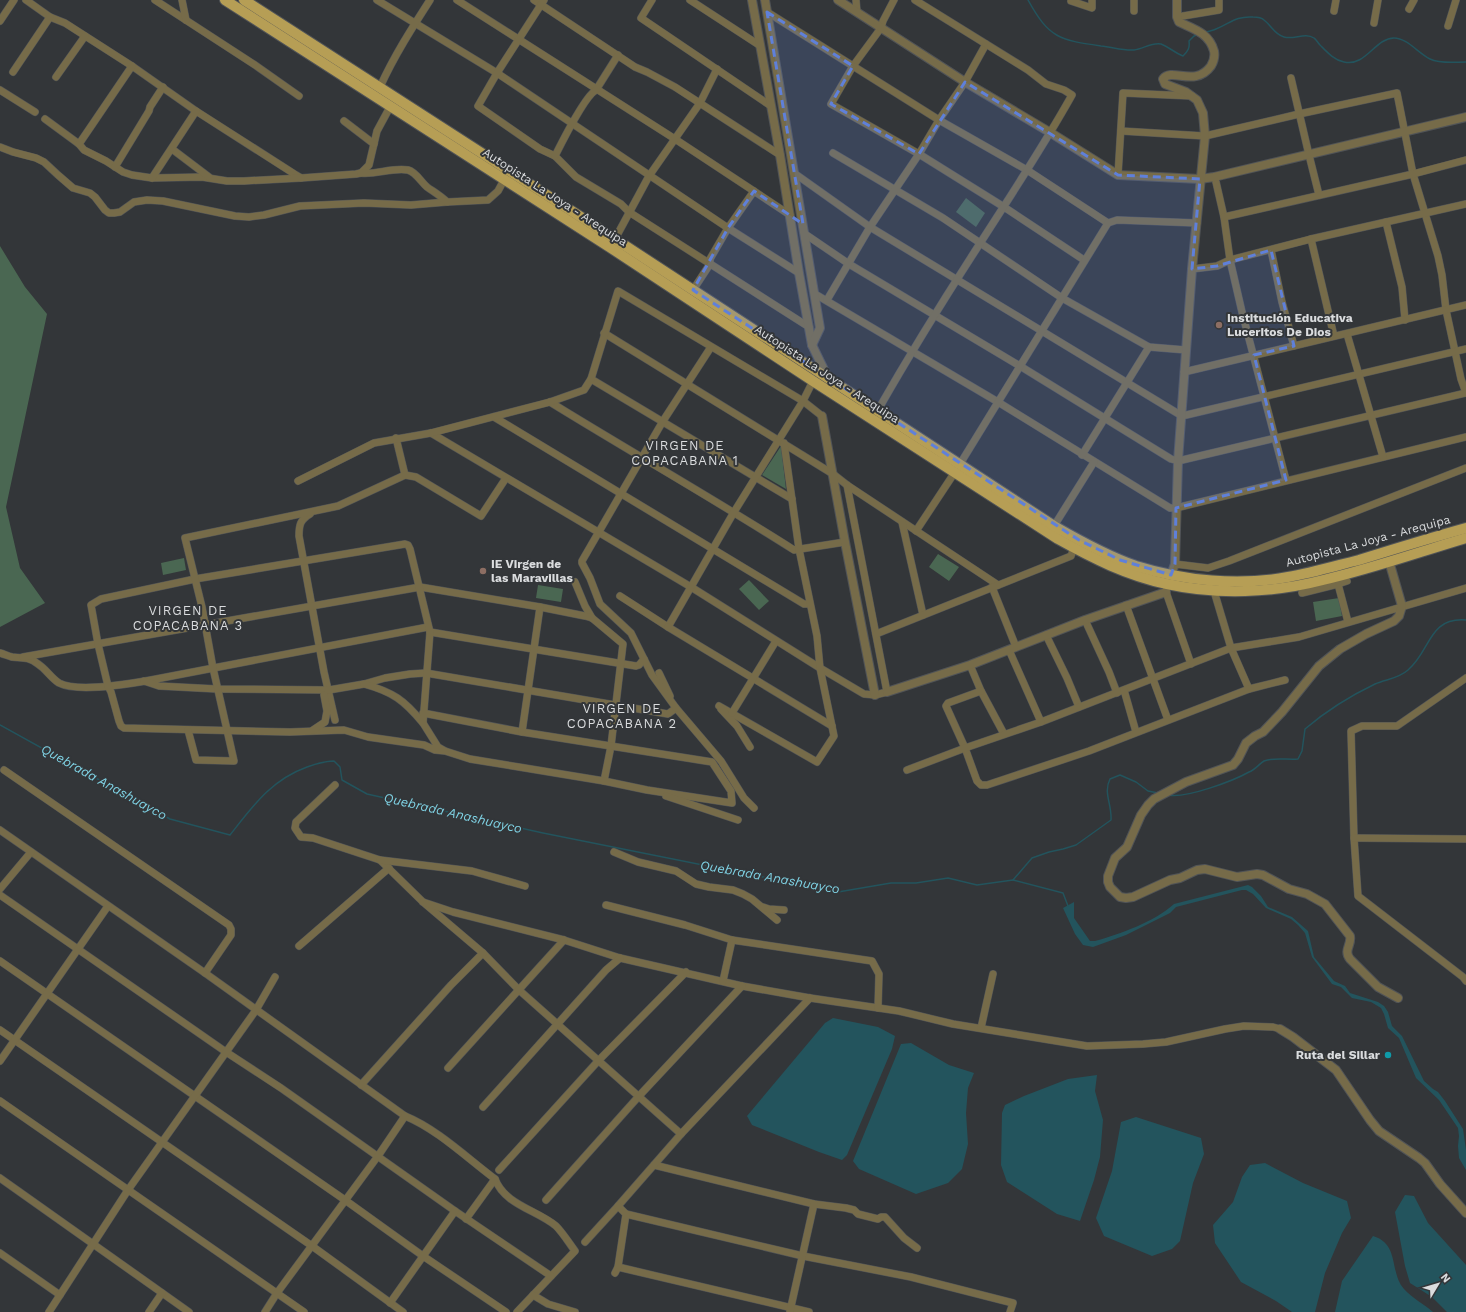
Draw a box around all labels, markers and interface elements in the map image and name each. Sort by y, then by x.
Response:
street label: Autopista La Joya - Arequipa [480,145,630,249]
place label: Institución Educativa Luceritos De Dios [1227,311,1353,339]
marker: Institución Educativa Luceritos De Dios [1214,320,1224,330]
street label: Autopista La Joya - Arequipa [752,322,902,426]
district label: VIRGEN DE COPACABANA 1 [631,438,739,468]
street label: Autopista La Joya - Arequipa [1284,512,1452,570]
place label: IE Virgen de las Maravillas [491,557,574,585]
marker: IE Virgen de las Maravillas [478,566,488,576]
district label: VIRGEN DE COPACABANA 3 [133,603,243,633]
district label: VIRGEN DE COPACABANA 2 [567,701,677,731]
water label: Quebrada Anashuayco [39,741,169,823]
water label: Quebrada Anashuayco [382,790,524,836]
water label: Quebrada Anashuayco [699,857,841,897]
place label: Ruta del Sillar [1296,1048,1381,1062]
marker: Ruta del Sillar [1383,1050,1393,1060]
north arrow [1418,1264,1458,1304]
text: N [1438,1271,1453,1285]

